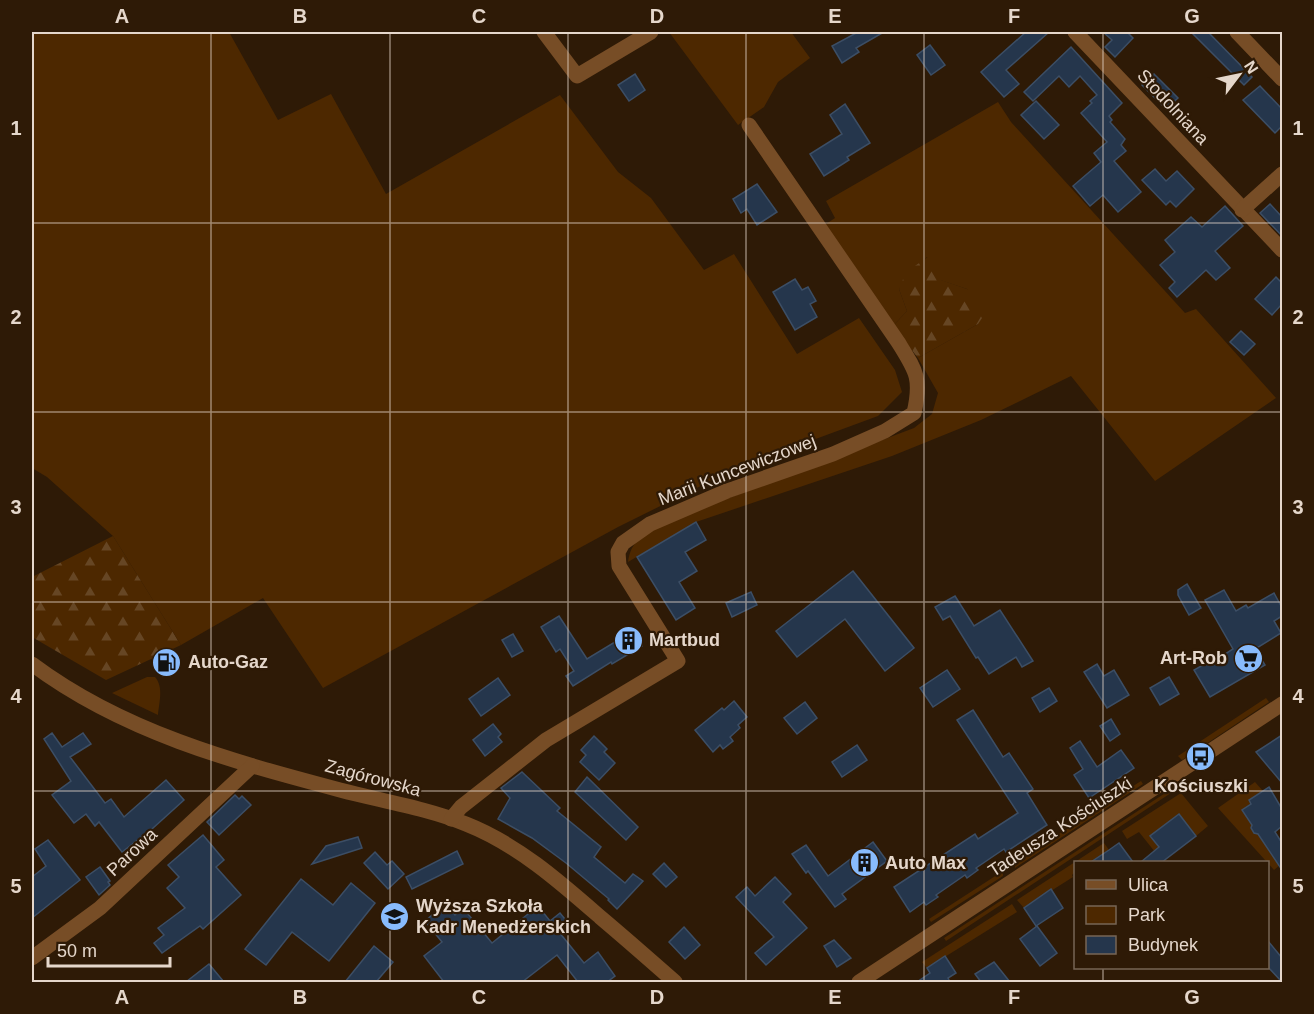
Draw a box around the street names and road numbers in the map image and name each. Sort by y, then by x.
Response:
street label: Stodolniana [1133,65,1213,149]
street label: Marii Kuncewiczowej [655,431,819,509]
street label: Zagórowska [323,756,424,801]
street label: Tadeusza Kościuszki [984,773,1136,881]
street label: Parowa [103,823,162,880]

